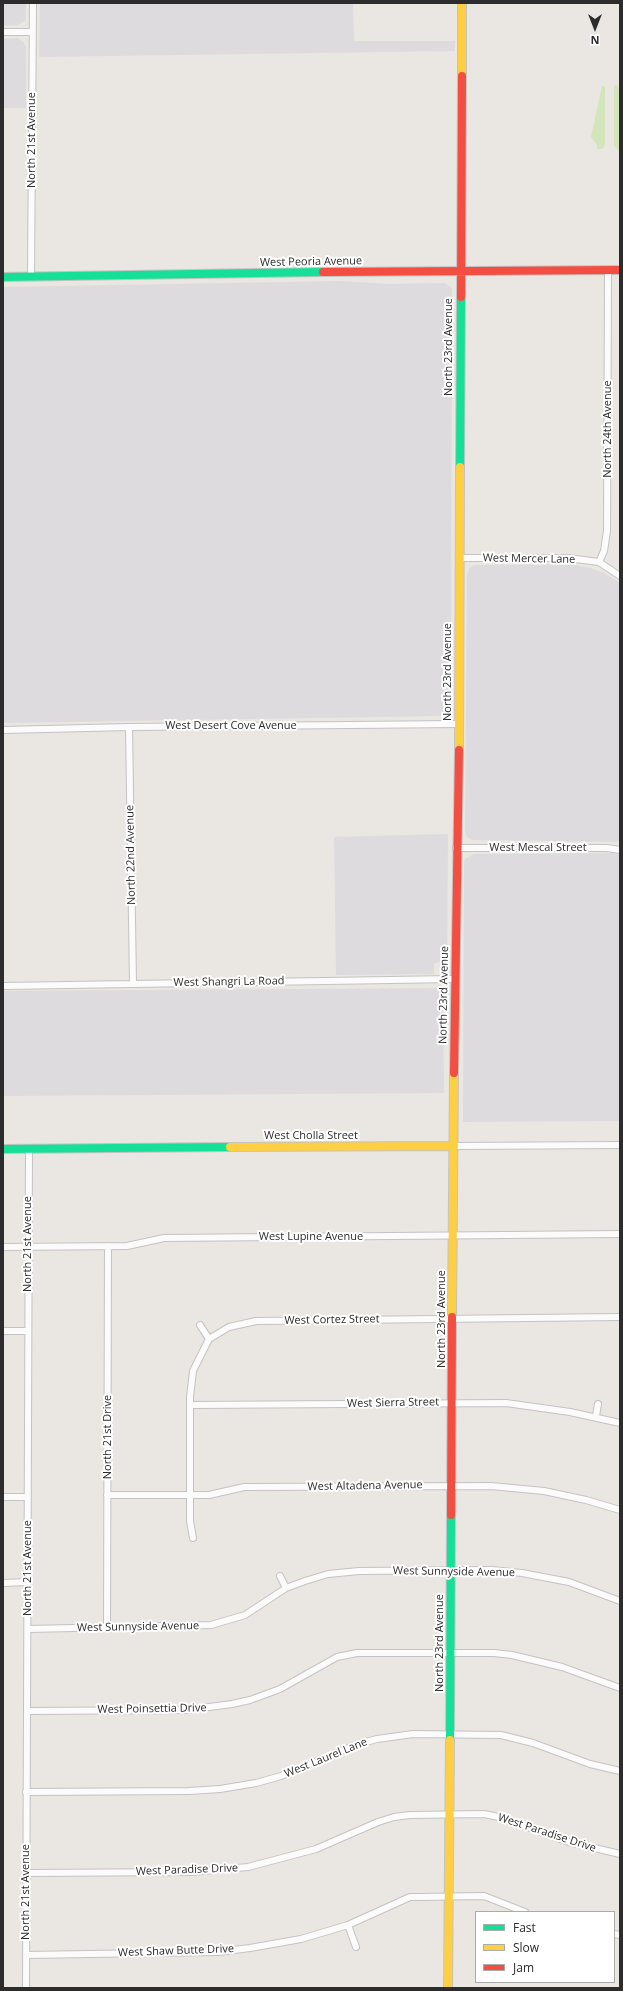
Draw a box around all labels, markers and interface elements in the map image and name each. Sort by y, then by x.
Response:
north arrow [575,8,615,48]
text: N [591,33,599,48]
street label: North 21st Avenue [25,92,39,188]
street label: West Peoria Avenue [260,255,362,269]
street label: North 23rd Avenue [442,298,456,396]
street label: North 24th Avenue [601,380,615,478]
street label: West Mercer Lane [483,552,575,566]
street label: North 23rd Avenue [441,623,455,721]
street label: West Desert Cove Avenue [165,719,297,733]
street label: North 22nd Avenue [124,805,138,905]
street label: West Mescal Street [489,841,587,855]
street label: North 23rd Avenue [437,946,451,1044]
street label: West Shangri La Road [173,974,285,990]
street label: West Cholla Street [264,1129,358,1143]
street label: North 21st Avenue [21,1196,35,1292]
street label: West Lupine Avenue [259,1230,363,1244]
street label: North 23rd Avenue [435,1270,449,1368]
street label: West Cortez Street [284,1313,380,1327]
street label: North 21st Drive [101,1395,115,1479]
street label: West Sierra Street [347,1396,439,1410]
street label: West Altadena Avenue [307,1478,423,1494]
street label: North 21st Avenue [21,1520,35,1616]
street label: West Sunnyside Avenue [393,1564,515,1580]
street label: North 23rd Avenue [433,1594,447,1692]
street label: West Sunnyside Avenue [77,1619,199,1635]
street label: West Poinsettia Drive [97,1701,207,1717]
street label: West Laurel Lane [283,1735,369,1781]
street label: West Paradise Drive [496,1811,598,1855]
street label: North 21st Avenue [19,1844,33,1940]
street label: West Paradise Drive [136,1862,238,1878]
legend [475,1911,615,1983]
text: Fast [513,1919,536,1936]
text: Slow [513,1939,539,1956]
street label: West Shaw Butte Drive [118,1942,234,1960]
text: Jam [513,1959,534,1976]

